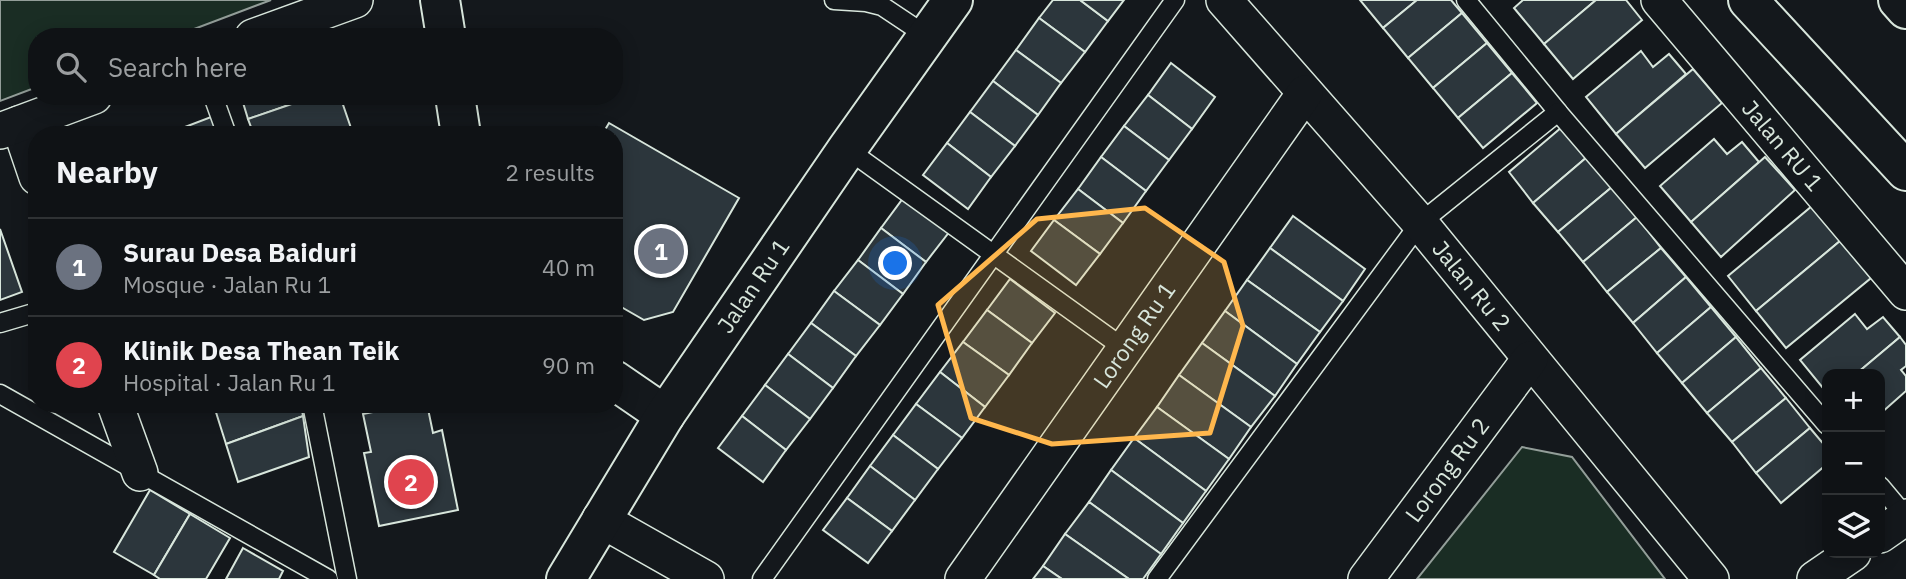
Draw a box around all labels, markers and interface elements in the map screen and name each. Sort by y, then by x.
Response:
search box [28,28,623,105]
icon: search [52,48,90,86]
text: Search here [108,50,247,84]
street label: Jalan RU 1 [1736,93,1830,197]
text: Nearby [56,152,158,191]
text: 2 results [505,157,595,187]
pin: 1 [638,225,684,277]
street label: Jalan Ru 1 [710,232,795,338]
street label: Jalan Ru 2 [1426,234,1518,337]
text: Surau Desa Baiduri [123,235,357,269]
your location [878,246,912,280]
text: 1 [72,252,86,282]
text: 40 m [542,252,595,282]
text: Mosque · Jalan Ru 1 [123,269,331,299]
street label: Lorong Ru 1 [1086,276,1181,394]
text: Klinik Desa Thean Teik [123,333,399,367]
text: 2 [72,350,86,380]
text: 90 m [542,350,595,380]
text: Hospital · Jalan Ru 1 [123,367,335,397]
map controls [1822,369,1885,558]
button: + [1822,369,1885,432]
street label: Lorong Ru 2 [1398,411,1495,528]
button: − [1822,432,1885,495]
pin: 2 [388,456,434,508]
button: layers [1822,495,1885,558]

